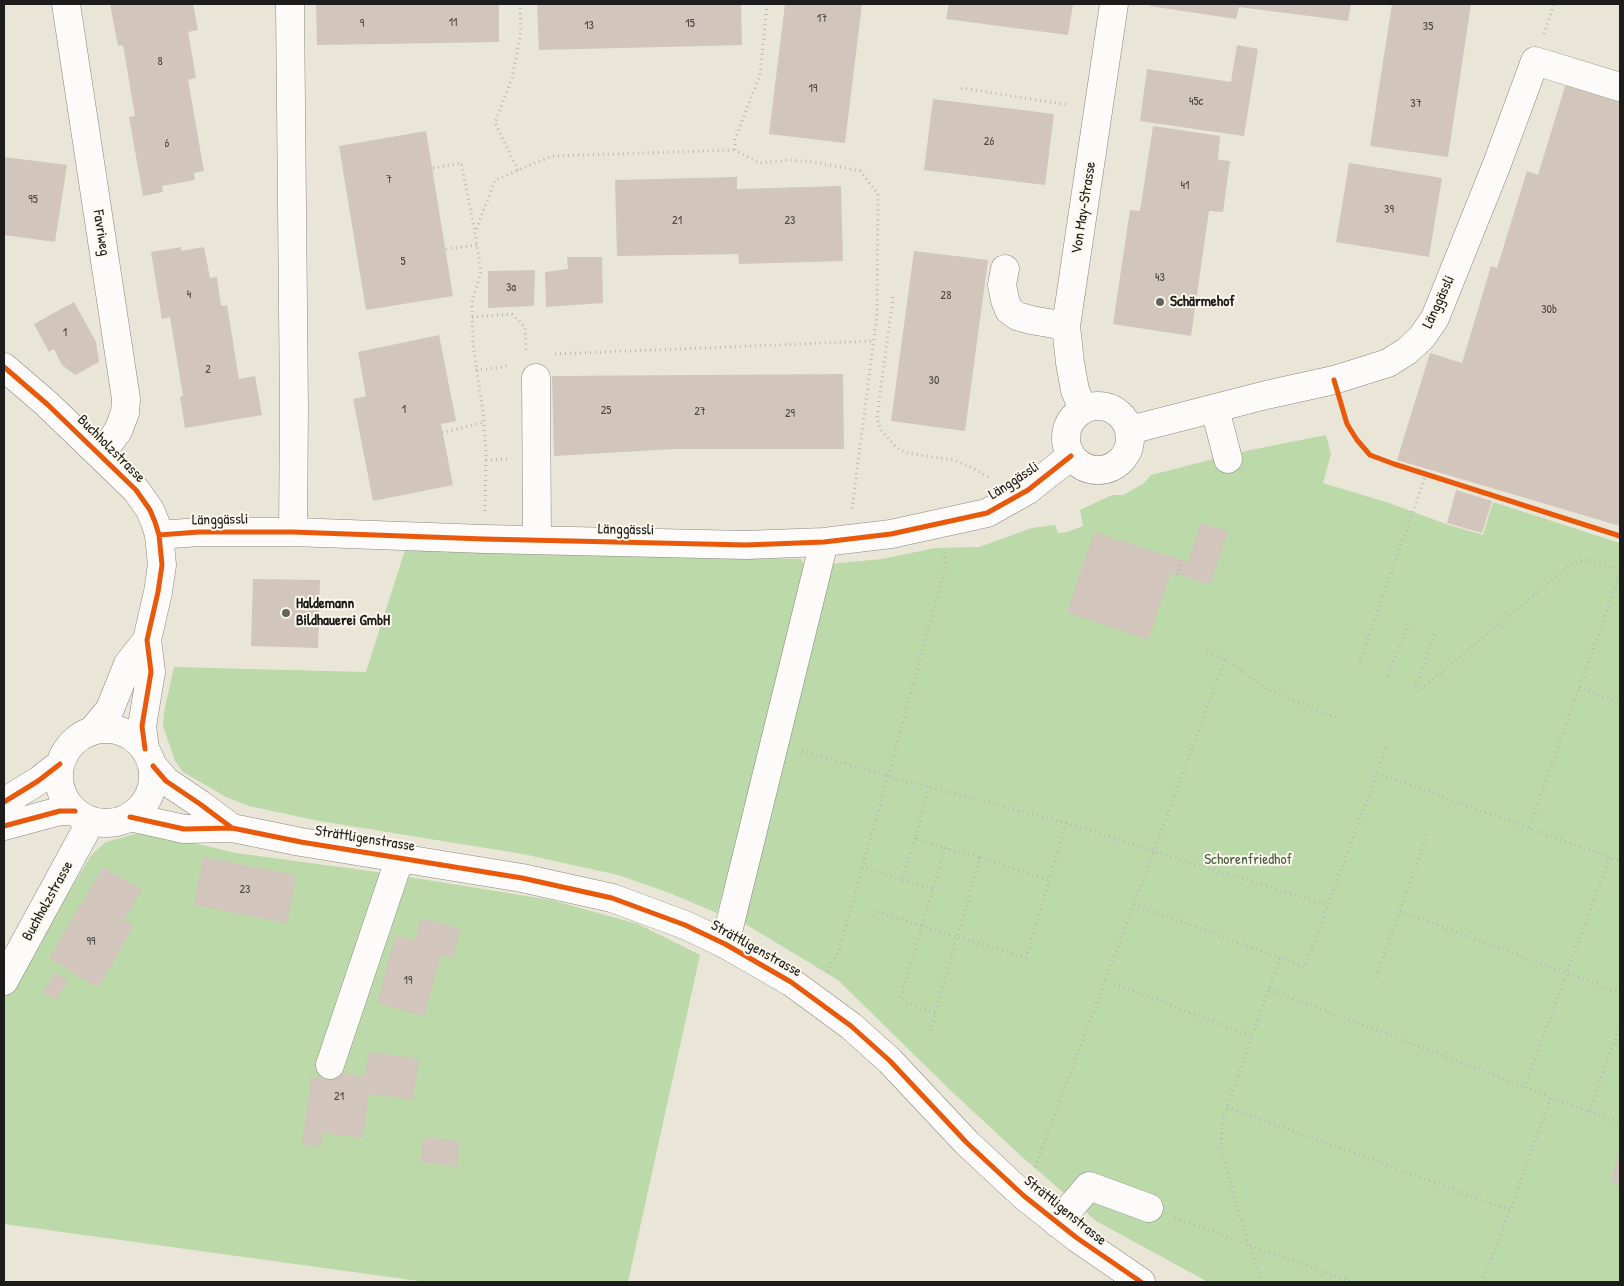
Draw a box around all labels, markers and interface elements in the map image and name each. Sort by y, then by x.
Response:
house number: 17 [817,12,827,26]
house number: 11 [449,16,457,30]
house number: 9 [360,17,364,31]
house number: 15 [685,17,695,31]
house number: 13 [584,19,594,33]
house number: 35 [1423,20,1433,34]
house number: 8 [157,55,163,69]
house number: 19 [809,82,817,96]
house number: 45c [1189,95,1203,109]
house number: 37 [1410,97,1422,111]
house number: 26 [984,135,994,149]
house number: 6 [165,137,169,151]
street label: Von May-Strasse [1068,161,1100,255]
house number: 7 [386,173,392,187]
house number: 41 [1181,179,1189,193]
house number: 95 [28,193,38,207]
house number: 39 [1384,203,1394,217]
street label: Favriweg [88,209,114,257]
house number: 21 [672,214,682,228]
house number: 23 [785,214,795,228]
house number: 5 [400,255,406,269]
house number: 43 [1155,271,1165,285]
street label: Länggässli [1419,273,1459,331]
house number: 3a [506,281,516,295]
house number: 4 [187,288,191,302]
house number: 28 [941,289,951,303]
place label: Schärmehof [1170,293,1235,311]
marker: Schärmehof [1154,296,1166,308]
house number: 30b [1541,303,1557,317]
house number: 1 [63,326,67,340]
house number: 2 [205,363,211,377]
house number: 30 [929,374,939,388]
house number: 1 [402,403,406,417]
house number: 25 [601,404,611,418]
house number: 27 [694,405,706,419]
house number: 29 [785,407,795,421]
street label: Buchholzstrasse [73,411,149,487]
street label: Länggässli [985,458,1043,504]
street label: Länggässli [192,511,248,529]
street label: Länggässli [598,521,654,539]
place label: Haldemann Bildhauerei GmbH [296,595,390,630]
marker: Haldemann Bildhauerei GmbH [280,607,292,619]
street label: Strättligenstrasse [314,822,416,856]
park label: Schorenfriedhof [1204,851,1292,869]
street label: Buchholzstrasse [19,858,77,944]
house number: 23 [240,883,250,897]
street label: Strättligenstrasse [708,917,804,981]
house number: 99 [87,935,95,949]
house number: 19 [404,974,412,988]
house number: 21 [334,1090,344,1104]
street label: Strättligenstrasse [1020,1172,1110,1250]

